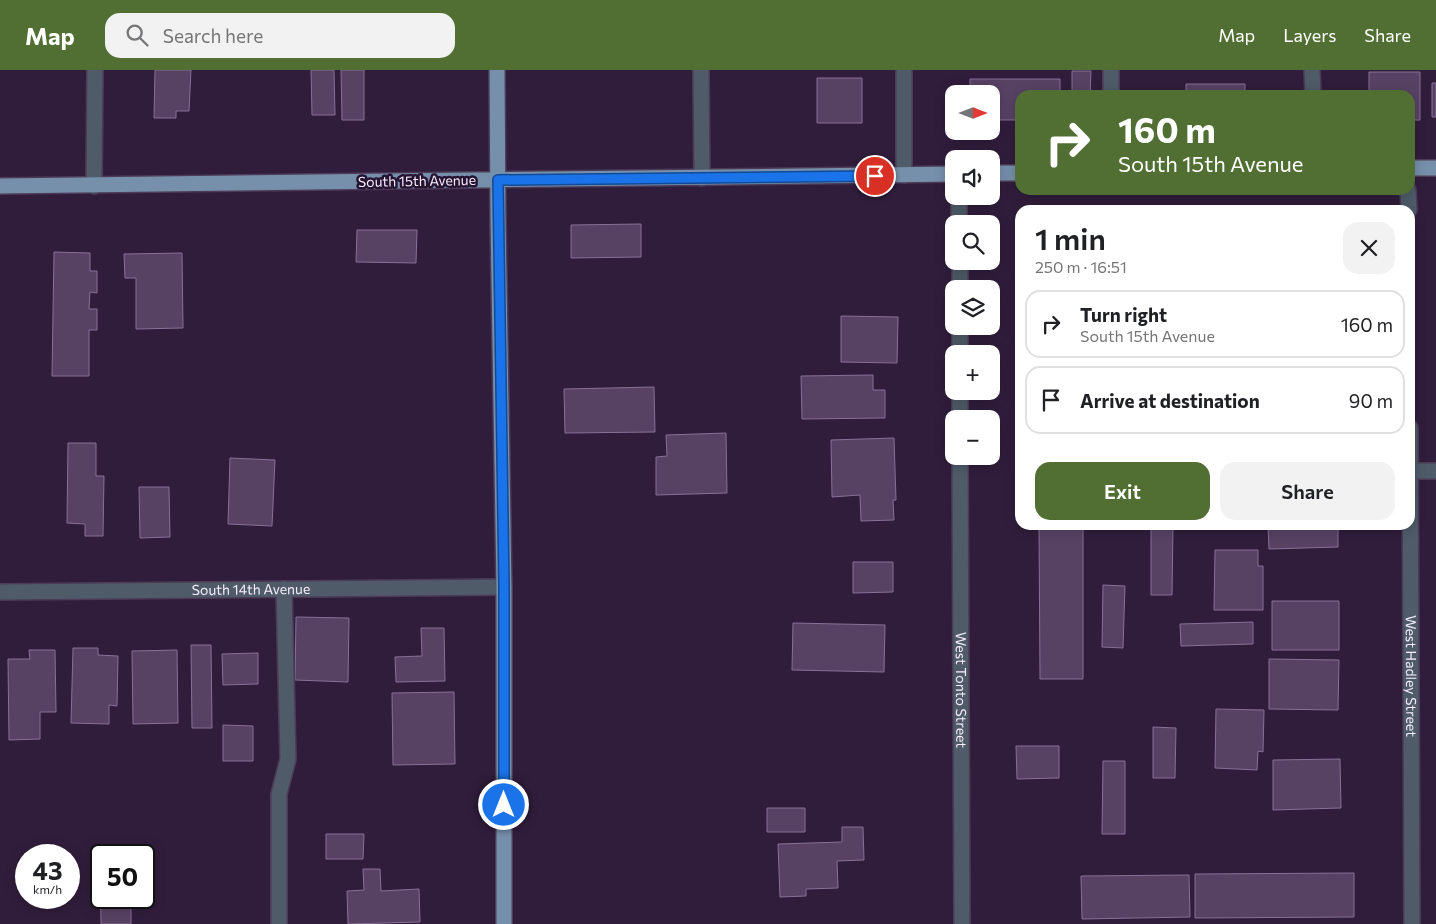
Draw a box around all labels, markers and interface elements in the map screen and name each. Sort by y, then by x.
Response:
search box [105,13,455,58]
text: Map [25,21,75,50]
icon: search [123,21,151,49]
text: Search here [163,24,263,47]
text: Map [1218,24,1255,46]
text: Layers [1283,24,1336,46]
text: Share [1364,24,1411,46]
north arrow [945,85,1000,140]
map controls [945,85,1000,465]
text: 160 m [1118,107,1216,150]
icon: right [1035,110,1100,175]
button: sound [945,150,1000,205]
text: South 15th Avenue [1118,150,1303,177]
pin [854,155,896,197]
icon: arrive [861,162,889,190]
street label: South 15th Avenue [358,171,476,190]
button: search [945,215,1000,270]
text: 1 min [1035,219,1106,256]
button: close [1343,222,1395,274]
text: 250 m · 16:51 [1035,257,1127,276]
button: layers [945,280,1000,335]
text: Turn right [1080,303,1167,326]
icon: right [1037,310,1065,338]
text: 160 m [1341,313,1393,336]
text: South 15th Avenue [1080,326,1215,345]
button: + [945,345,1000,400]
icon: arrive [1037,386,1065,414]
text: Arrive at destination [1080,389,1260,412]
text: 90 m [1349,389,1393,412]
button: − [945,410,1000,465]
button: Exit [1035,462,1210,520]
button: Share [1220,462,1395,520]
street label: South 14th Avenue [192,580,310,598]
street label: West Hadley Street [1403,615,1420,737]
street label: West Tonto Street [953,632,970,748]
position arrow [477,778,529,830]
speed limit sign: 50 [90,844,155,909]
text: 43 [33,855,62,885]
text: km/h [33,882,62,896]

